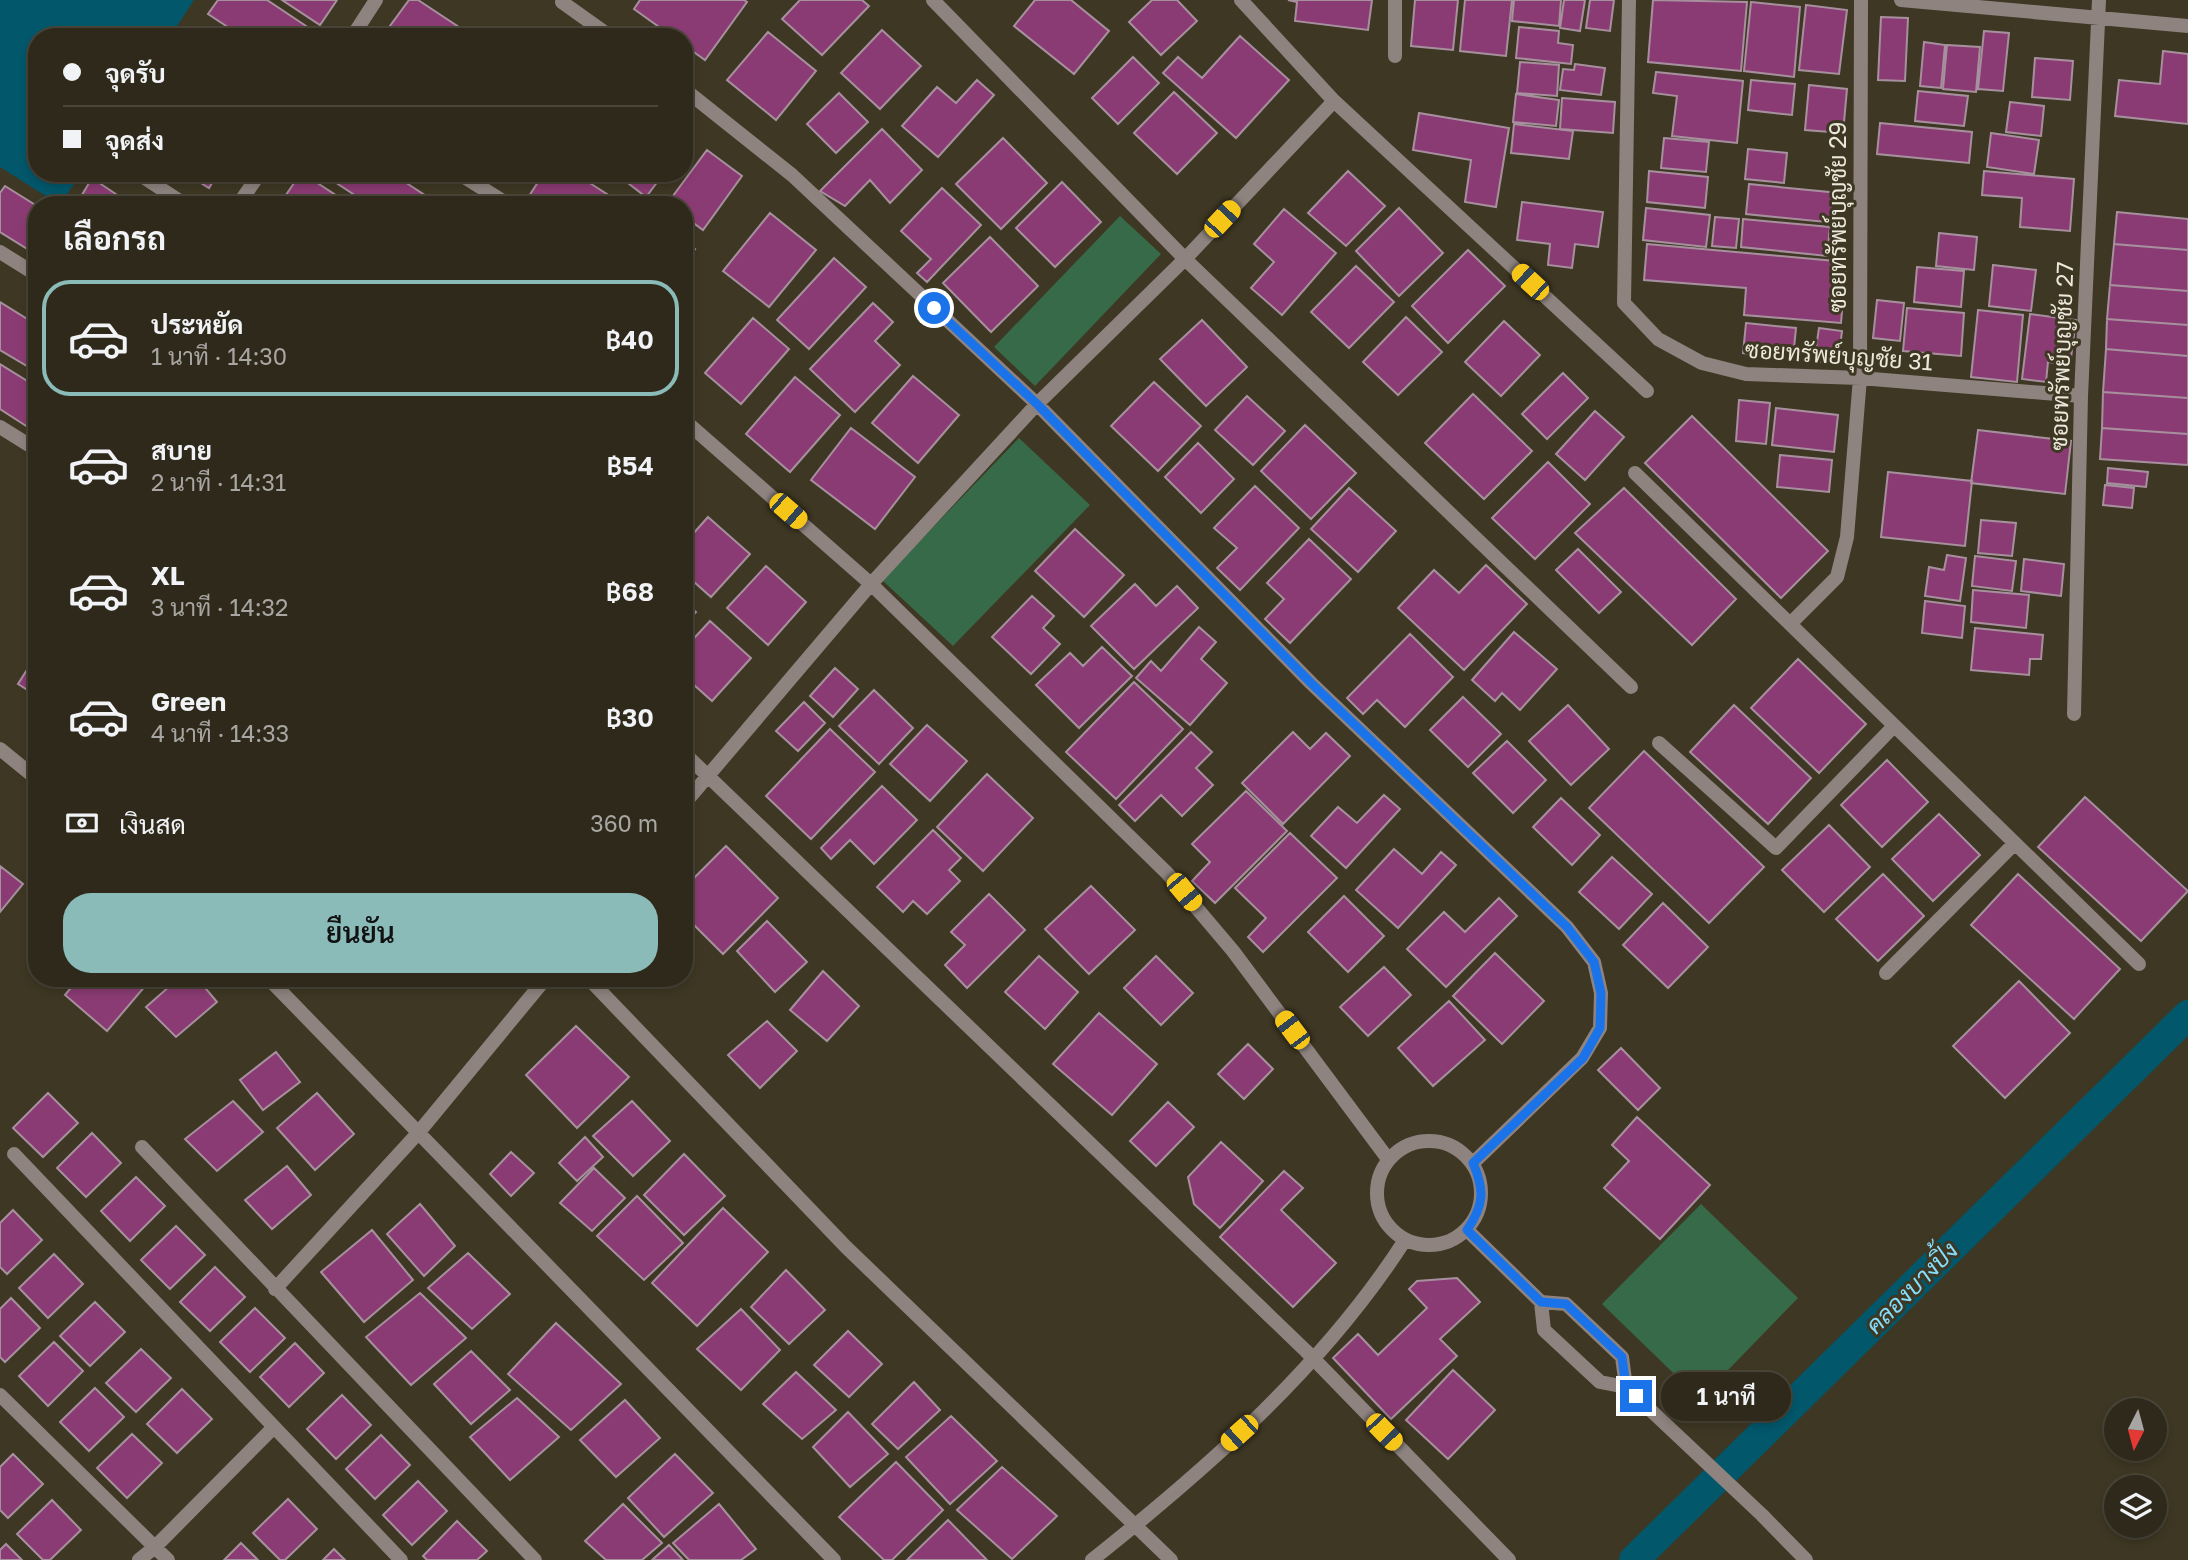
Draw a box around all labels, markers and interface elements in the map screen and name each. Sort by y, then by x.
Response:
text: จุดรับ [105,58,166,89]
street label: ซอยทรัพย์บุญชัย 29 [1822,122,1854,312]
text: จุดส่ง [105,125,164,156]
car [1200,196,1245,242]
text: เลือกรถ [63,219,166,257]
car [1508,260,1553,304]
street label: ซอยทรัพย์บุญชัย 27 [2043,261,2081,451]
route start [918,292,950,324]
icon: car [67,307,130,370]
text: ประหยัด [151,309,244,340]
text: ฿40 [605,324,654,355]
street label: ซอยทรัพย์บุญชัย 31 [1744,333,1934,379]
text: 1 นาที · 14:30 [151,342,287,370]
icon: car [67,433,130,496]
text: สบาย [151,435,212,466]
text: ฿54 [607,450,654,481]
text: 2 นาที · 14:31 [151,468,286,496]
car [766,489,811,533]
icon: car [67,559,130,622]
text: XL [151,560,185,591]
text: ฿68 [606,576,654,607]
text: 3 นาที · 14:32 [151,593,288,621]
icon: car [67,685,130,748]
text: Green [151,686,226,717]
text: ฿30 [606,702,654,733]
text: 4 นาที · 14:33 [151,719,289,747]
icon: cash [63,804,101,842]
text: เงินสด [119,809,186,840]
text: 360 m [590,809,658,837]
car [1163,869,1206,915]
button: ยืนยัน [63,893,658,973]
car [1271,1007,1314,1053]
water label: คลองบางปิ้ง [1856,1231,1963,1339]
callout: 1 นาที [1660,1372,1790,1420]
route end [1620,1380,1652,1412]
text: 1 นาที [1696,1382,1756,1410]
north arrow [2104,1398,2166,1461]
map controls [2104,1398,2167,1538]
car [1362,1410,1407,1454]
car [1217,1411,1262,1455]
button: layers [2104,1475,2167,1538]

